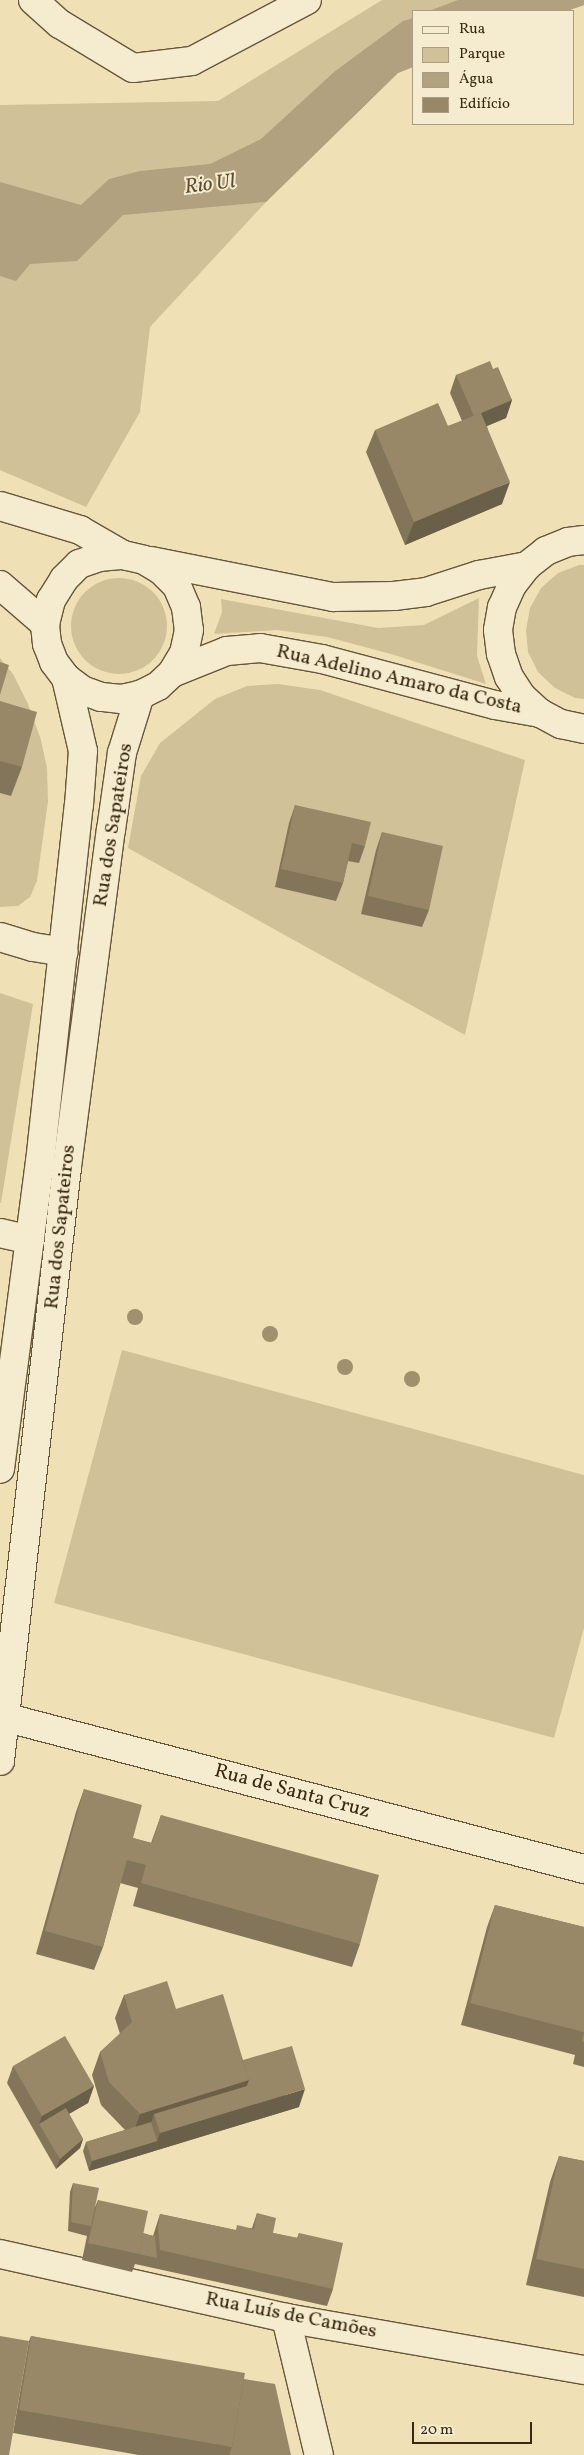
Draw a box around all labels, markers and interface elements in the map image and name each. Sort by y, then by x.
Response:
legend [412,10,574,125]
text: Rua [459,19,485,40]
text: Parque [459,44,505,65]
text: Água [459,69,493,90]
text: Edifício [459,94,510,115]
water label: Rio Ul [183,169,237,201]
street label: Rua Adelino Amaro da Costa [274,640,524,720]
street label: Rua dos Sapateiros [89,741,139,909]
street label: Rua dos Sapateiros [40,1143,82,1311]
street label: Rua de Santa Cruz [211,1760,373,1824]
street label: Rua Luís de Camões [203,2288,379,2344]
scale bar [414,2412,534,2444]
text: 20 m [420,2420,453,2441]

